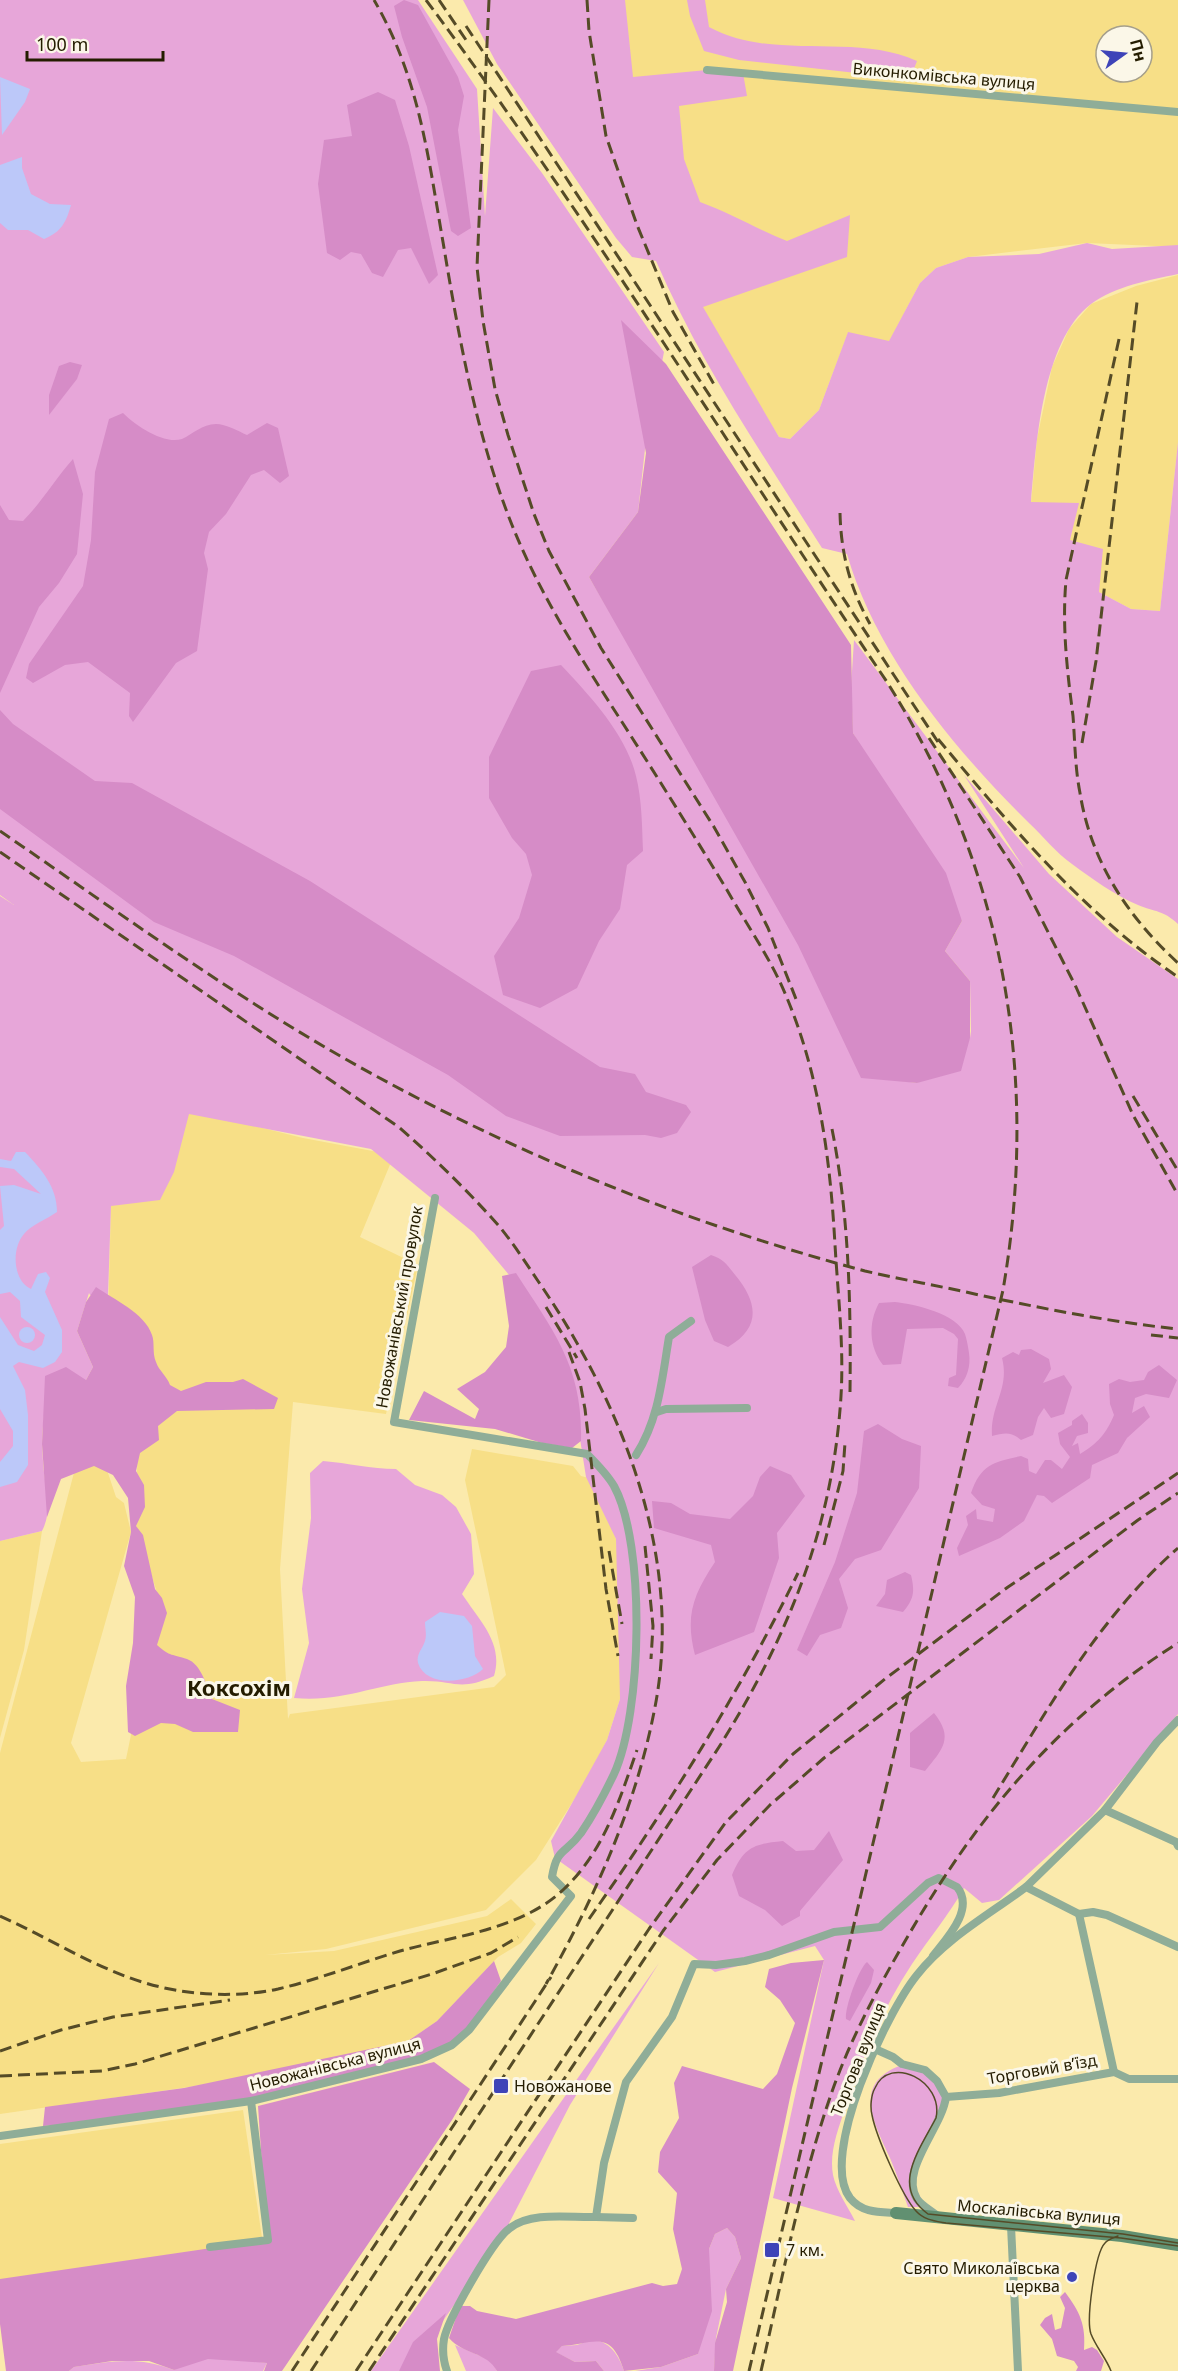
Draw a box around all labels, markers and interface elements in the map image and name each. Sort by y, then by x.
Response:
scale bar [27,24,164,62]
north arrow [1094,24,1154,84]
text: 100 m [36,32,88,56]
text: Пн [1125,36,1152,64]
street label: Виконкомівська вулиця [852,57,1036,95]
street label: Новожанівський провулок [370,1204,428,1410]
district label: Коксохім [187,1672,291,1702]
street label: Торгова вулиця [825,1999,891,2119]
street label: Новожанівська вулиця [247,2032,423,2096]
street label: Торговий в’їзд [986,2048,1099,2089]
place label: Новожанове [514,2075,612,2097]
marker: Новожанове [492,2077,510,2095]
street label: Москалівська вулиця [956,2194,1122,2230]
place label: 7 км. [786,2239,824,2261]
marker: 7 км. [763,2241,781,2259]
place label: Свято Миколаївська церква [903,2257,1060,2297]
marker: Свято Миколаївська церква [1065,2270,1079,2284]

